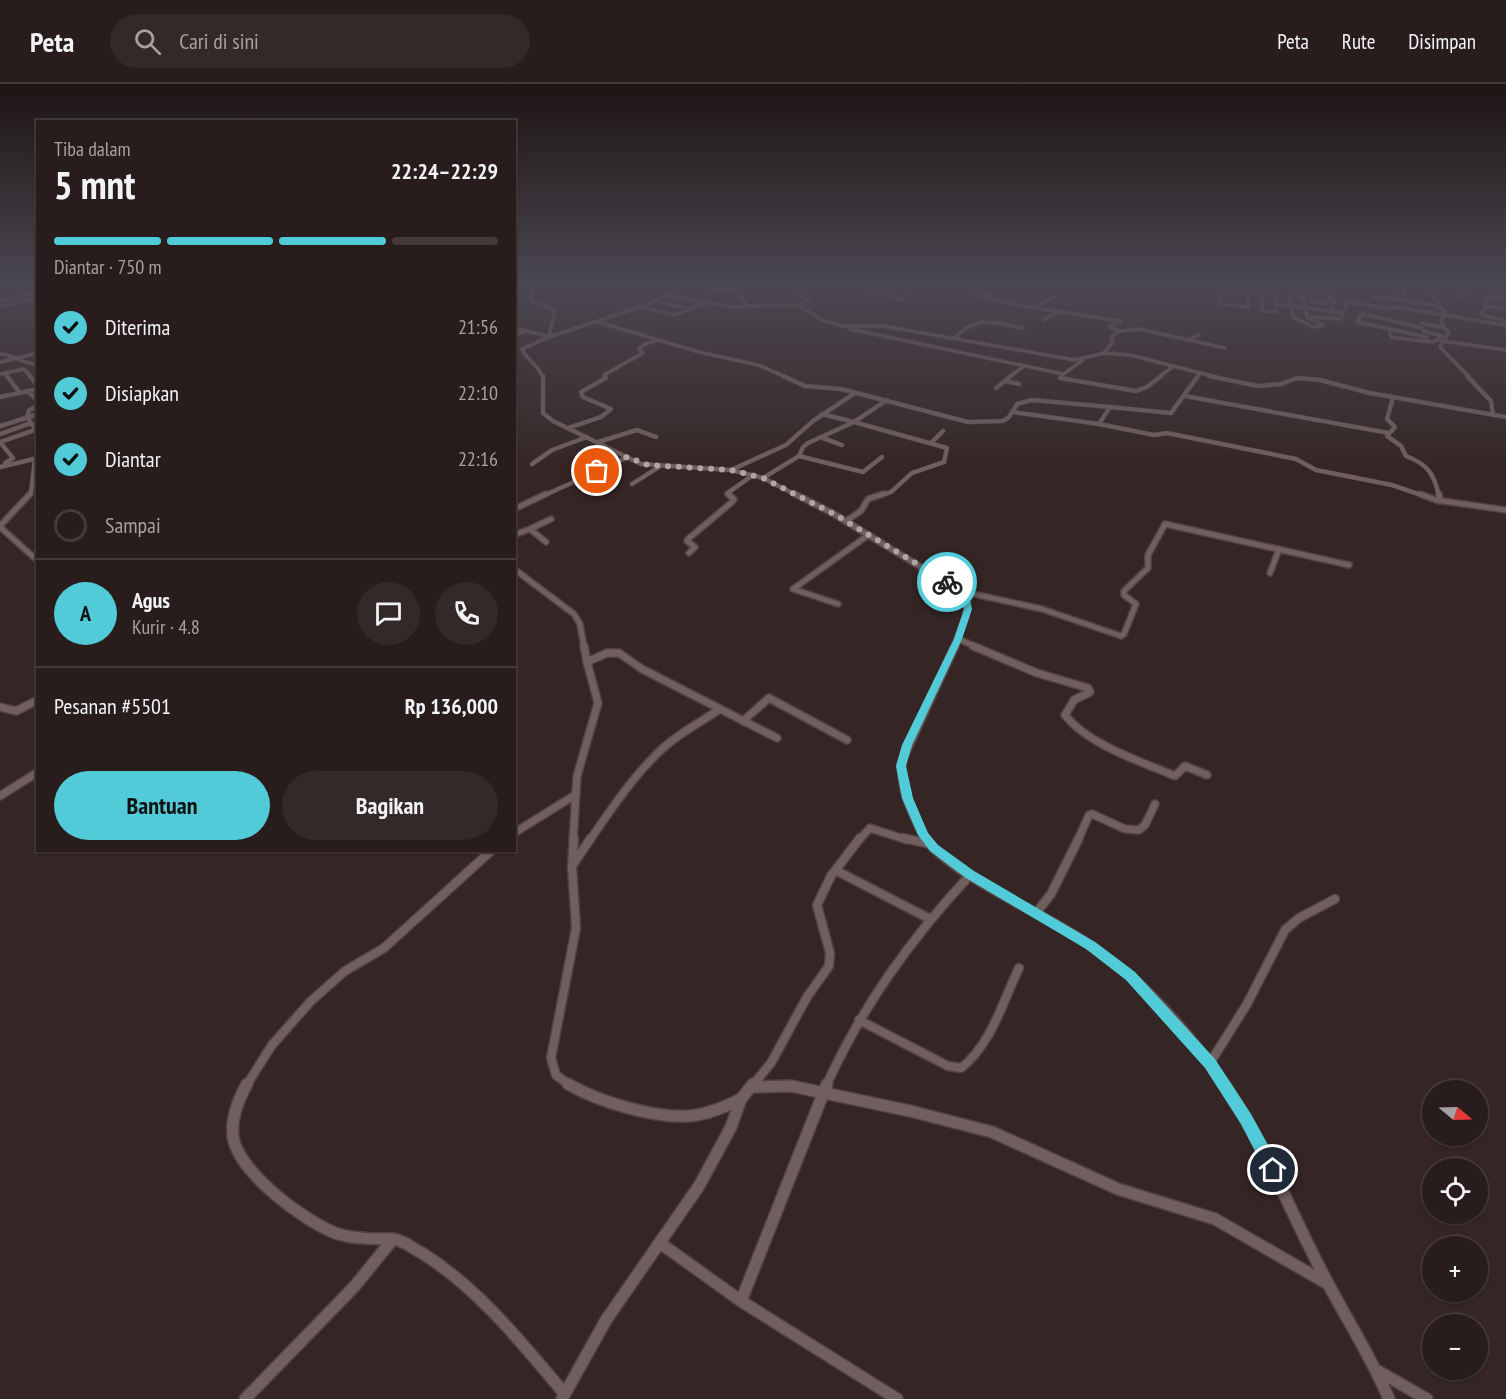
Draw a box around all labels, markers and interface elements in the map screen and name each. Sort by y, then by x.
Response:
search box [110,14,530,68]
text: Peta [30,23,74,60]
icon: search [131,25,164,58]
text: Cari di sini [179,27,259,55]
text: Peta [1277,28,1309,55]
text: Rute [1342,28,1375,55]
text: Disimpan [1408,28,1476,55]
text: Tiba dalam [54,136,131,162]
text: 22:24–22:29 [391,157,498,185]
text: 5 mnt [54,159,135,210]
text: Diantar · 750 m [54,254,162,280]
icon: check [54,311,87,344]
text: Diterima [105,313,170,341]
text: 21:56 [458,314,498,340]
icon: check [54,377,87,410]
text: Disiapkan [105,379,179,407]
text: 22:10 [458,380,498,406]
icon: check [54,443,87,476]
text: Diantar [105,445,161,473]
pin [571,445,622,496]
text: 22:16 [458,446,498,472]
icon: bag [580,454,613,487]
text: Sampai [105,511,161,539]
courier [917,552,977,612]
icon: bike [931,566,964,599]
button: chat [357,582,420,645]
button: phone [435,582,498,645]
text: Agus [132,586,170,614]
text: A [80,599,91,627]
text: Kurir · 4.8 [132,614,200,640]
text: Pesanan #5501 [54,692,171,720]
text: Rp 136,000 [405,692,498,720]
button: Bantuan [54,771,270,840]
button: Bagikan [282,771,498,840]
north arrow [1422,1080,1488,1146]
map controls [1422,1080,1488,1380]
pin [1247,1144,1298,1195]
icon: home [1256,1153,1289,1186]
button: locate [1422,1158,1488,1224]
button: + [1422,1236,1488,1302]
button: − [1422,1314,1488,1380]

